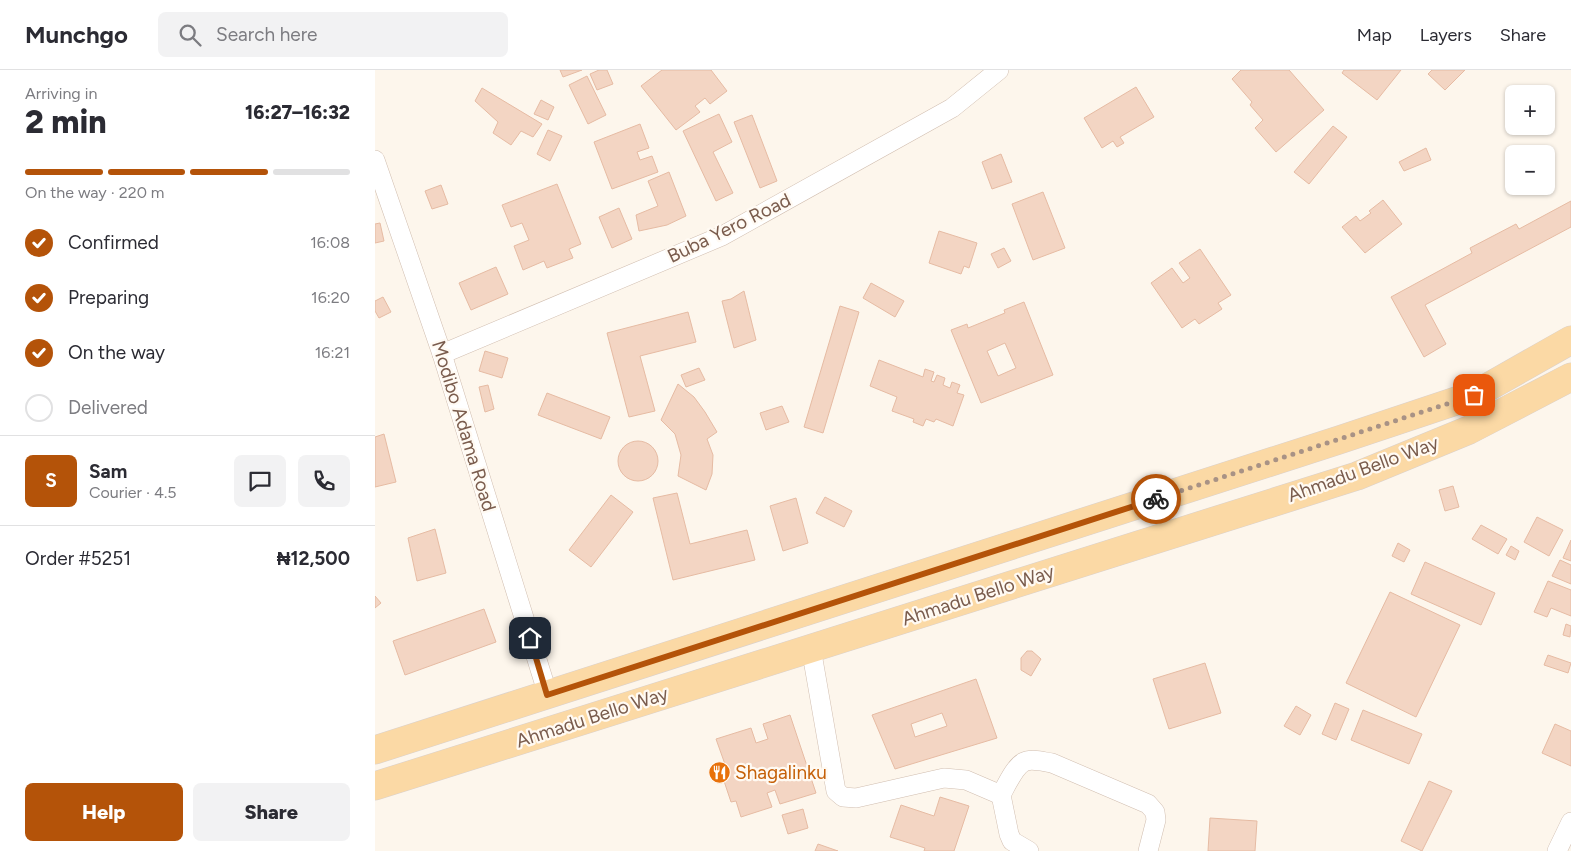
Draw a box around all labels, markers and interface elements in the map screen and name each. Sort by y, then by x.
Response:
search box [158,12,508,57]
text: Munchgo [25,20,128,49]
icon: search [176,21,204,49]
text: Search here [216,23,317,46]
text: Map [1357,24,1392,46]
text: Layers [1420,24,1472,46]
text: Share [1500,24,1546,46]
text: Arriving in [25,84,97,103]
map controls [1505,85,1555,195]
button: + [1505,85,1555,135]
text: 16:27–16:32 [245,101,350,124]
text: 2 min [25,103,107,141]
button: − [1505,145,1555,195]
text: On the way · 220 m [25,183,164,202]
street label: Buba Yero Road [664,188,794,268]
icon: check [25,229,53,257]
text: Confirmed [68,231,159,254]
text: 16:08 [310,233,350,252]
icon: check [25,284,53,312]
text: Preparing [68,286,149,309]
text: 16:20 [311,288,350,307]
street label: Modibo Adama Road [427,338,501,514]
icon: check [25,339,53,367]
text: On the way [68,341,165,364]
text: 16:21 [315,343,350,362]
pin [1453,374,1495,416]
icon: bag [1460,381,1488,409]
text: Delivered [68,396,148,419]
street label: Ahmadu Bello Way [1284,431,1442,507]
button: chat [234,455,286,507]
button: phone [298,455,350,507]
text: Sam [89,460,127,483]
text: S [45,469,57,492]
courier [1131,474,1181,524]
text: Courier · 4.5 [89,483,176,502]
icon: bike [1142,485,1170,513]
text: Order #5251 [25,547,131,570]
text: ₦12,500 [277,547,350,570]
street label: Ahmadu Bello Way [899,560,1057,630]
pin [509,617,551,659]
icon: home [516,624,544,652]
street label: Ahmadu Bello Way [513,682,671,752]
restaurant icon: Shagalinku [707,760,731,784]
place label: Shagalinku [735,761,827,784]
button: Help [25,783,183,841]
button: Share [193,783,350,841]

